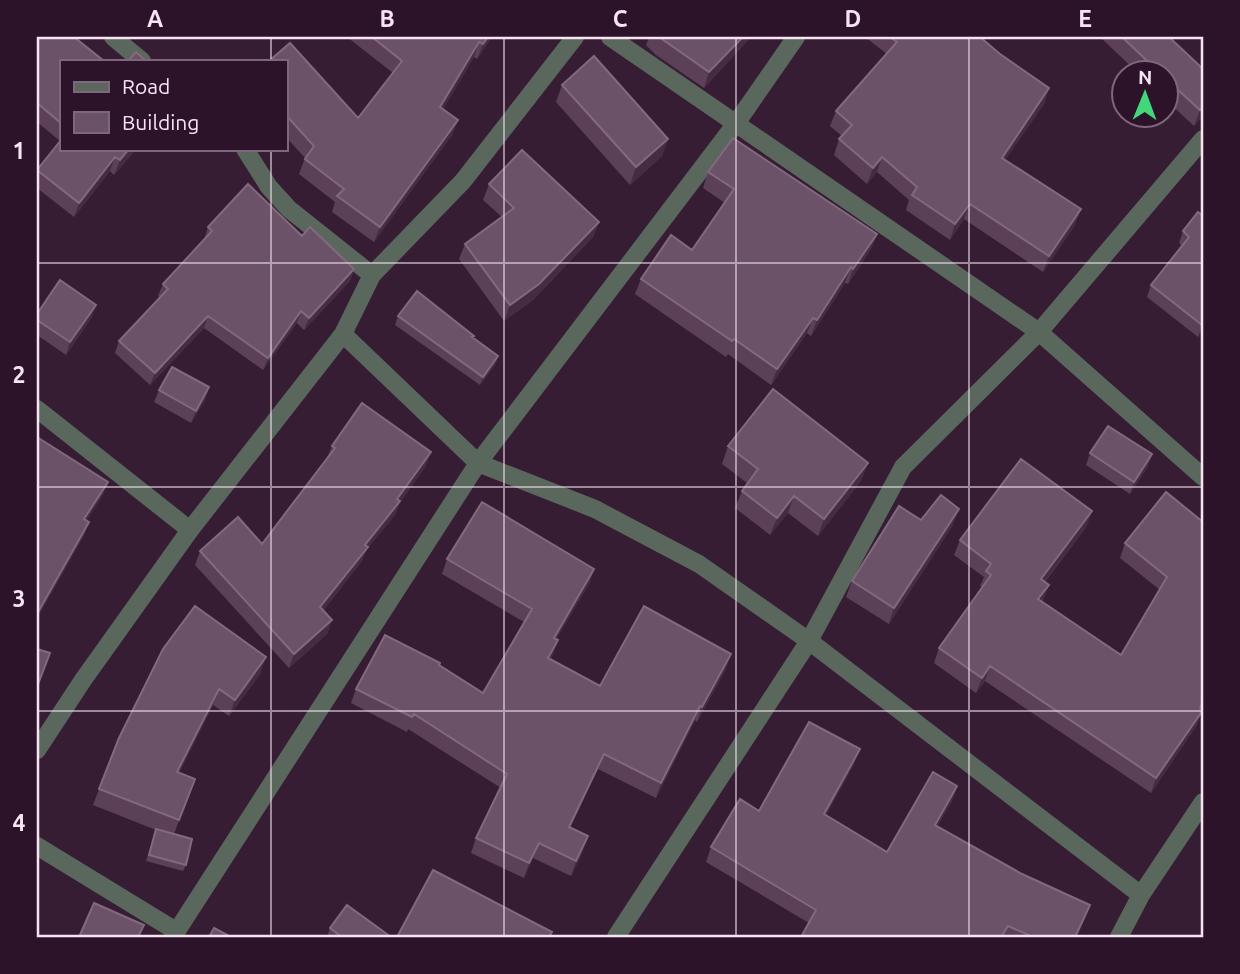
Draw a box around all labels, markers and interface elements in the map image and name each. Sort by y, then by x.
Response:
text: A [147,6,163,31]
text: B [379,6,395,31]
text: C [613,6,628,31]
text: D [845,6,861,31]
text: E [1078,6,1092,31]
legend [60,60,287,150]
north arrow [1110,60,1180,130]
text: N [1138,66,1153,88]
text: Road [122,74,170,98]
text: Building [122,110,199,134]
text: 1 [13,138,25,163]
text: 2 [13,362,25,387]
text: 3 [13,586,25,611]
text: 4 [13,810,26,835]

